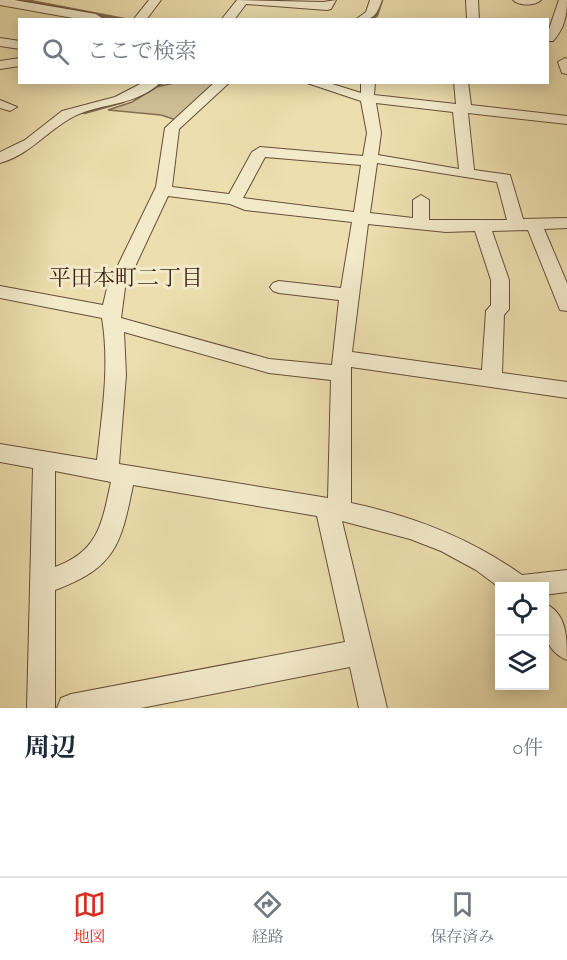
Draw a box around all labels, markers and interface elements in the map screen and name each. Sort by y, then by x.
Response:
search box [18,18,549,84]
icon: search [39,35,72,68]
text: ここで検索 [87,37,197,69]
district label: 平田本町二丁目 [49,264,203,296]
map controls [495,582,549,690]
button: locate [495,582,549,636]
button: layers [495,636,549,690]
text: 周辺 [24,731,76,768]
text: 0件 [512,735,543,764]
tab: 地図 [73,888,106,950]
tab: 経路 [251,888,284,950]
tab: 保存済み [430,888,494,950]

